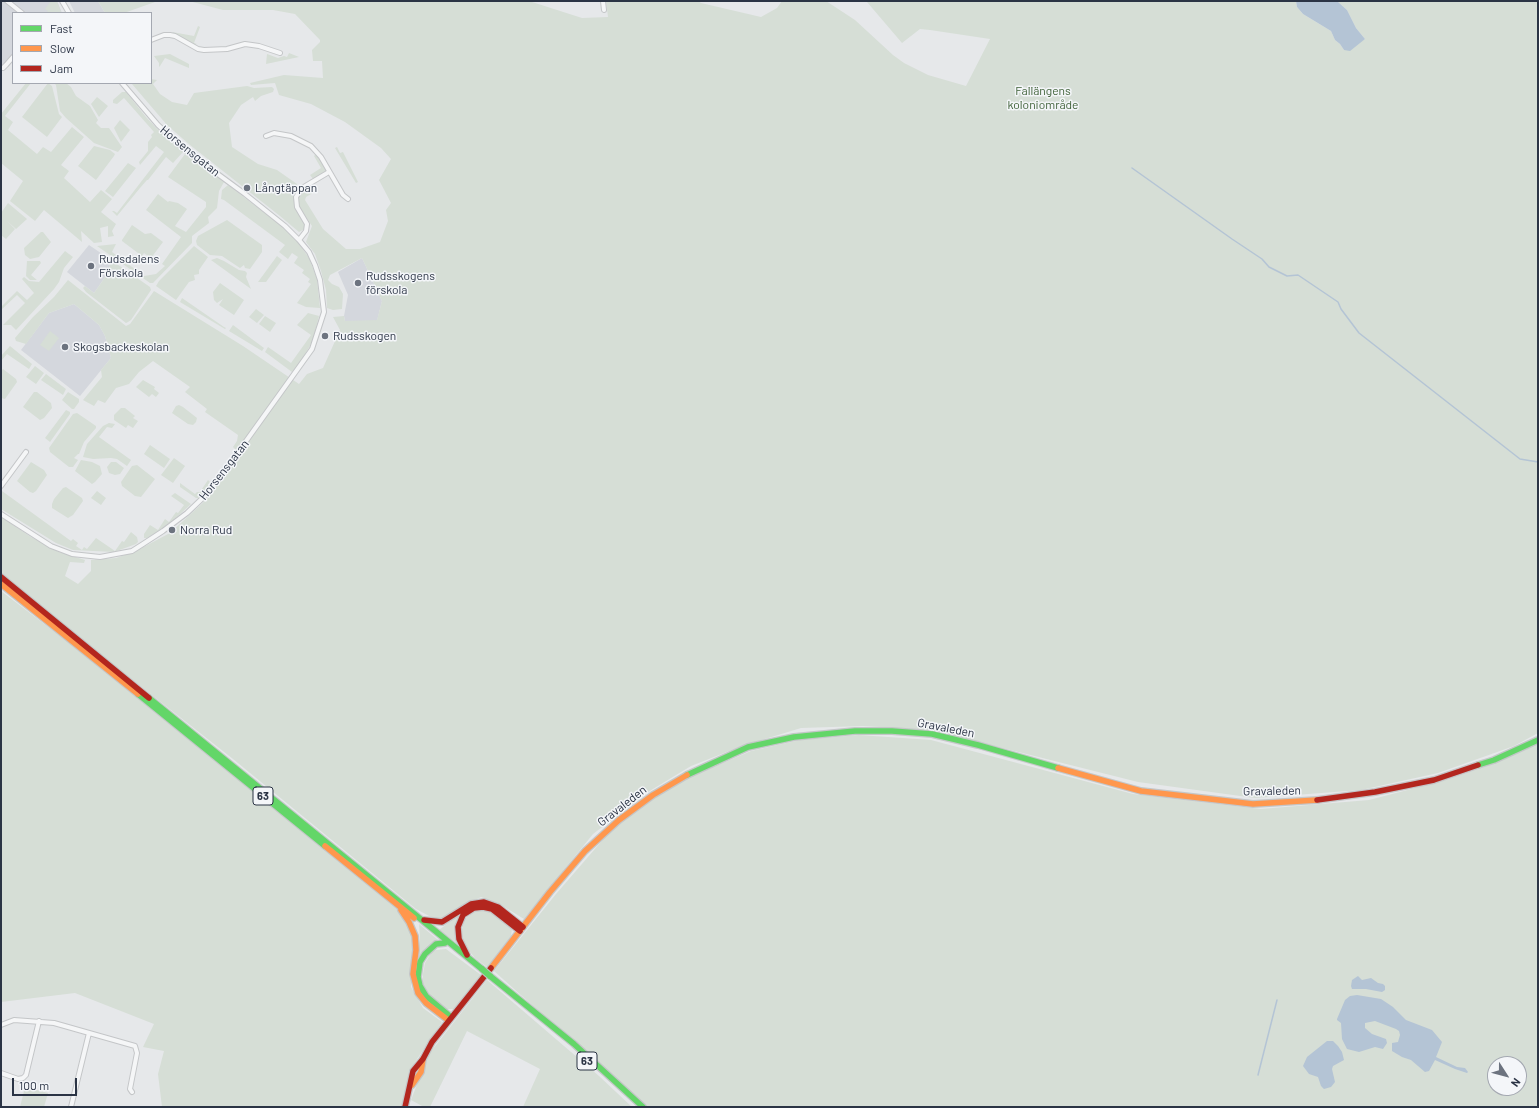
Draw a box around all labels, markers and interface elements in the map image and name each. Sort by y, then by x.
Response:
legend [12,12,152,84]
text: Fast [50,21,73,35]
text: Slow [50,41,75,55]
text: Jam [50,61,73,75]
park label: Fallängens koloniområde [1008,84,1078,112]
street label: Horsensgatan [157,123,223,179]
place label: Långtäppan [255,181,317,195]
marker: Långtäppan [242,183,252,193]
place label: Rudsdalens Förskola [99,252,159,280]
marker: Rudsdalens Förskola [86,261,96,271]
place label: Rudsskogens förskola [366,269,435,297]
marker: Rudsskogens förskola [353,278,363,288]
place label: Rudsskogen [333,329,396,343]
marker: Rudsskogen [320,331,330,341]
place label: Skogsbackeskolan [73,340,169,354]
marker: Skogsbackeskolan [60,342,70,352]
street label: Horsensgatan [196,437,252,503]
place label: Norra Rud [180,523,232,537]
marker: Norra Rud [167,525,177,535]
street label: Gravaleden [916,715,976,741]
street label: Gravaleden [595,782,649,830]
street label: Gravaleden [1243,783,1301,799]
road number: 63 [253,787,273,805]
road number: 63 [577,1052,597,1070]
north arrow [1487,1056,1527,1096]
scale bar [14,1070,79,1096]
text: N [1509,1076,1524,1090]
text: 100 m [19,1078,49,1092]

